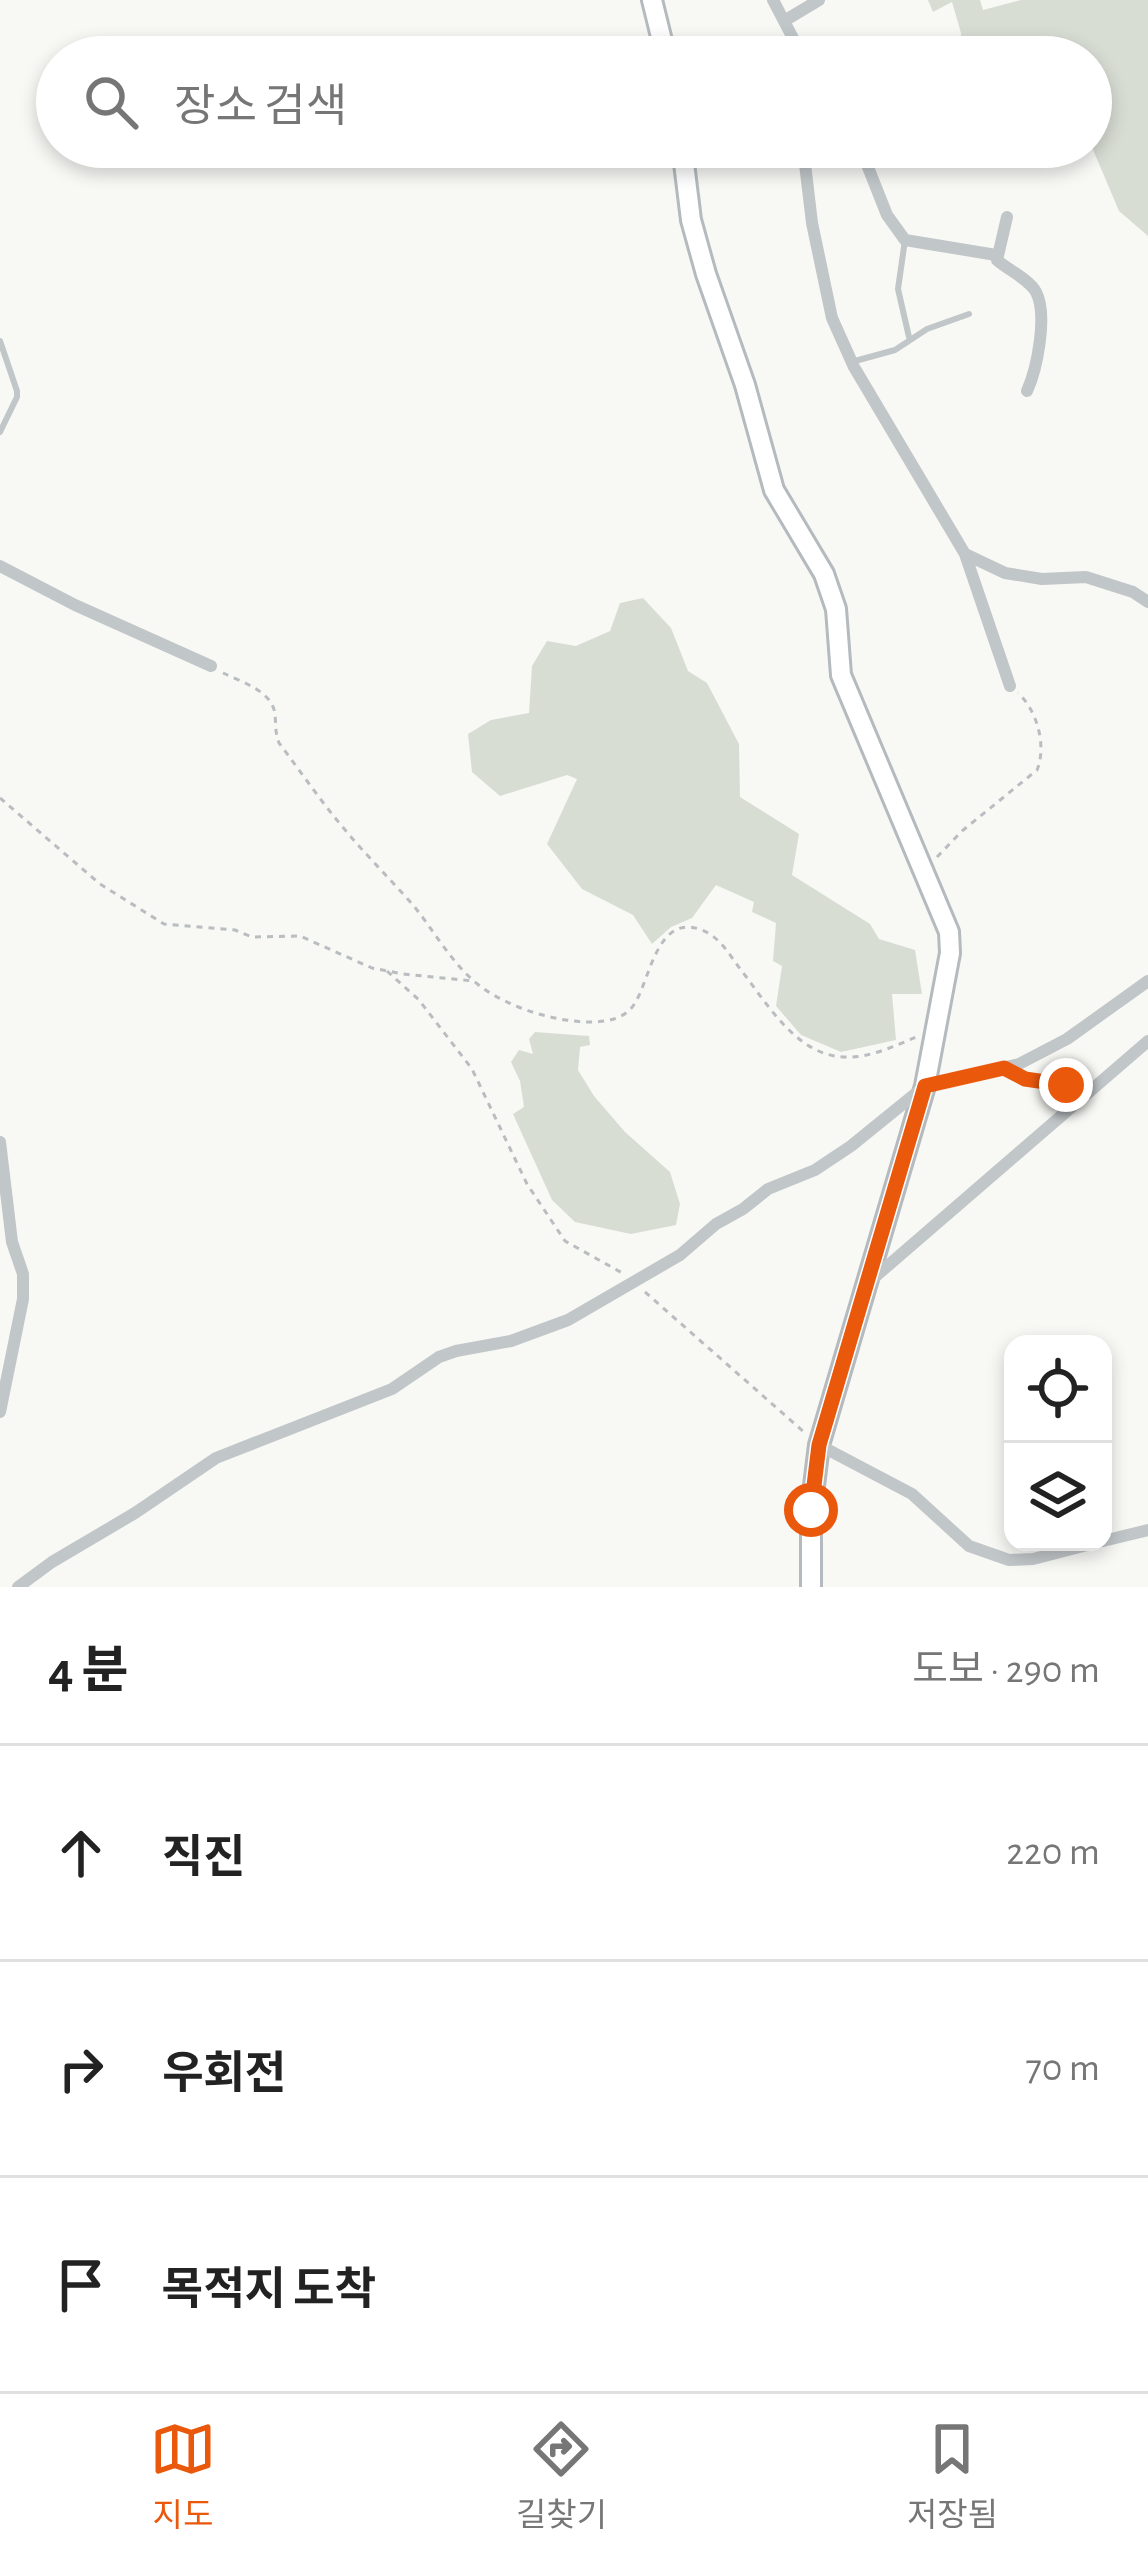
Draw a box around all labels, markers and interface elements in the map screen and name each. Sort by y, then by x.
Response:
search box [36,36,1112,168]
icon: search [78,69,144,135]
text: 장소 검색 [174,85,347,130]
route end [1039,1058,1093,1112]
map controls [1004,1335,1112,1551]
button: locate [1004,1335,1112,1443]
button: layers [1004,1443,1112,1551]
route start [784,1483,838,1537]
text: 4 분 [48,1646,128,1697]
text: 도보 · 290 m [912,1651,1100,1690]
icon: ahead [48,1820,114,1886]
text: 220 m [1006,1833,1100,1872]
text: 직진 [162,1836,245,1881]
icon: right [48,2036,114,2102]
text: 70 m [1026,2049,1100,2088]
text: 우회전 [162,2052,286,2097]
icon: arrive [48,2252,114,2318]
text: 목적지 도착 [162,2268,376,2313]
tab: 지도 [150,2416,216,2537]
tab: 길찾기 [516,2416,607,2537]
tab: 저장됨 [907,2416,998,2537]

